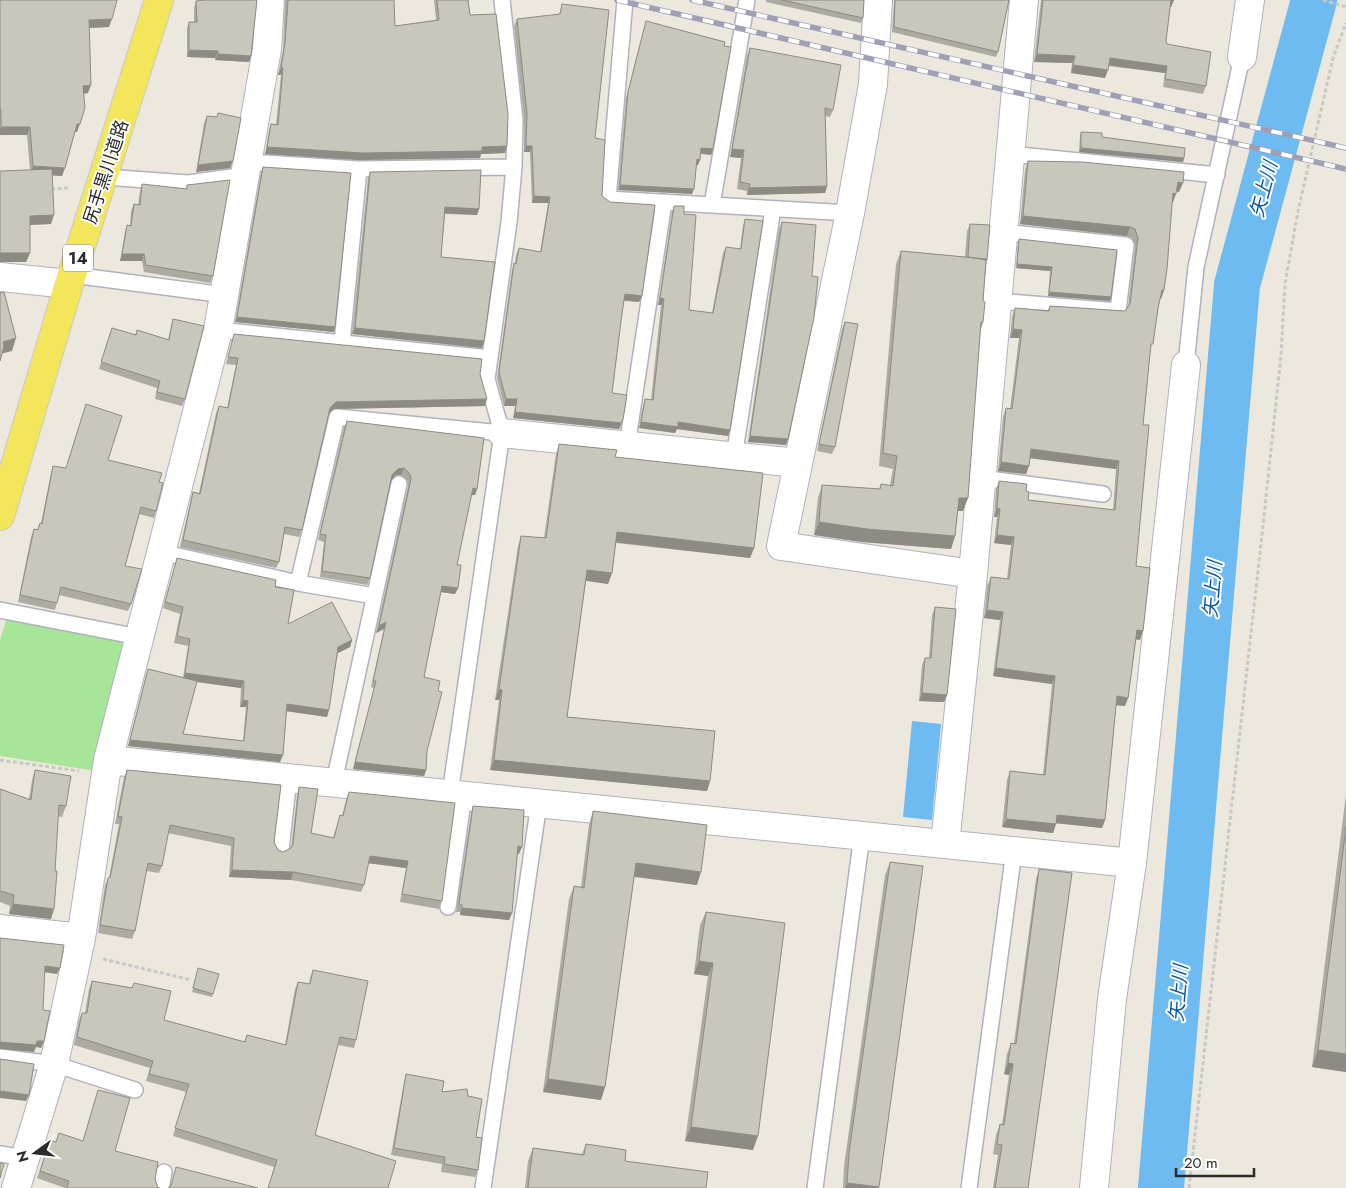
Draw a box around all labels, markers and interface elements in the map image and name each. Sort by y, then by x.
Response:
street label: 尻手黒川道路 [77,117,135,227]
water label: 矢上川 [1243,156,1284,220]
road number: 14 [63,244,93,272]
water label: 矢上川 [1197,557,1229,619]
water label: 矢上川 [1163,961,1195,1023]
north arrow [10,1128,60,1178]
scale bar [1176,1146,1254,1178]
text: N [11,1148,34,1164]
text: 20 m [1184,1152,1218,1174]

